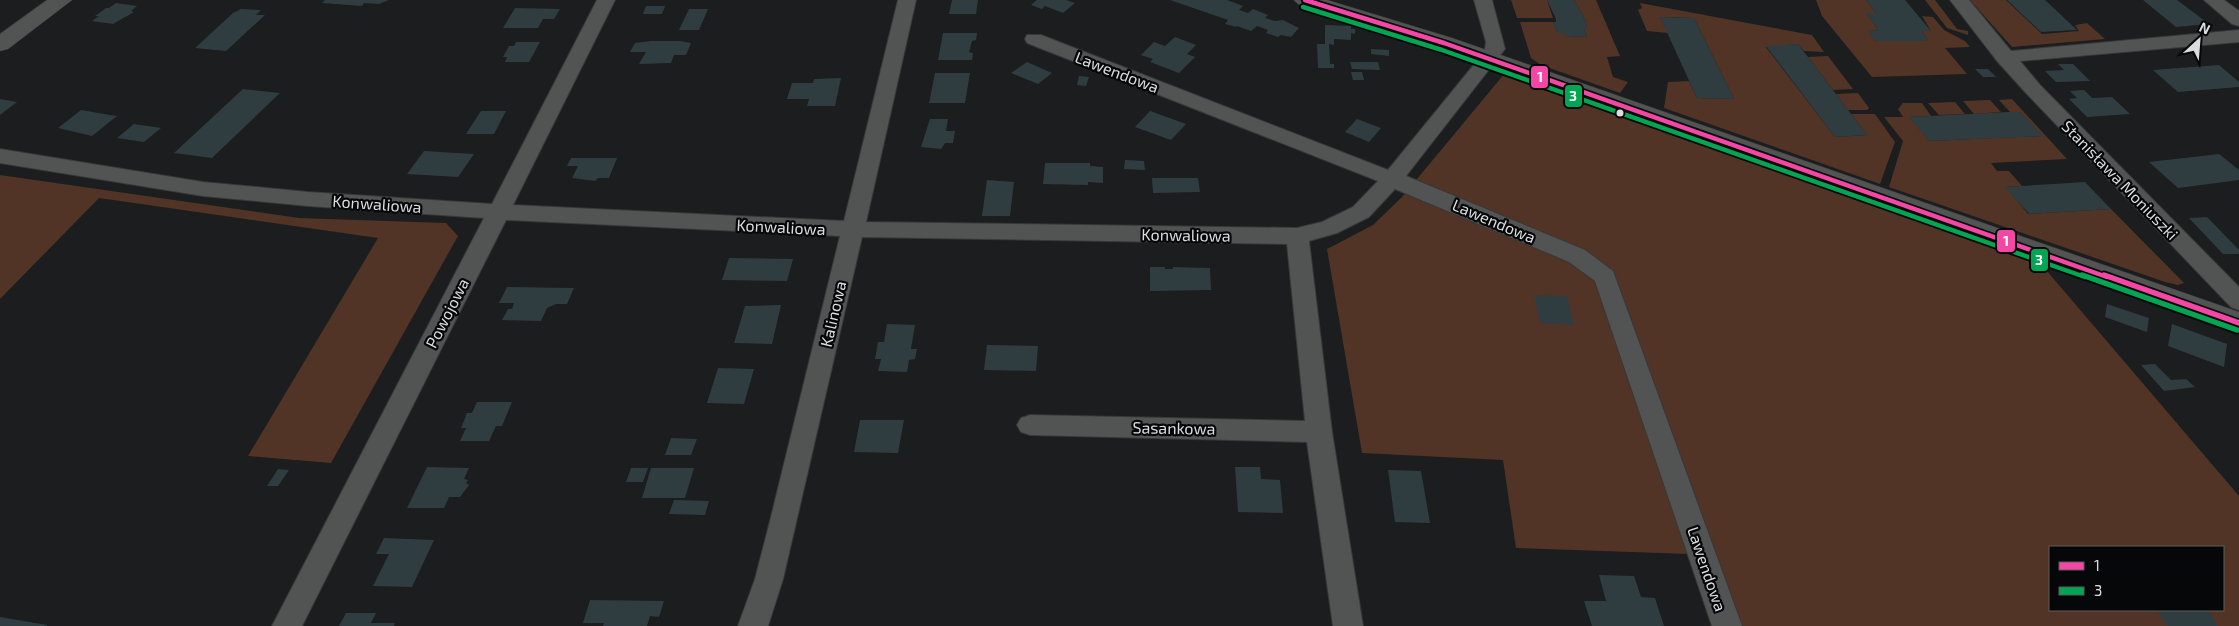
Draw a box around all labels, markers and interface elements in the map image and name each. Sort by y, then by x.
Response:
north arrow [2174,15,2224,65]
text: N [2197,18,2213,38]
street label: Lawendowa [1073,47,1162,96]
line badge: 1 [1530,65,1549,89]
text: 1 [1537,68,1543,85]
line badge: 3 [1564,84,1583,108]
text: 3 [1569,87,1577,104]
unlabelled marker [1615,108,1625,118]
street label: Stanisława Moniuszki [2058,116,2182,243]
street label: Konwaliowa [332,191,422,216]
street label: Lawendowa [1450,195,1538,247]
street label: Konwaliowa [736,215,826,238]
street label: Konwaliowa [1141,224,1231,245]
line badge: 1 [1996,229,2016,253]
text: 1 [2003,232,2009,249]
line badge: 3 [2030,248,2049,272]
text: 3 [2035,251,2043,268]
street label: Powojowa [421,275,473,351]
street label: Kalinowa [816,279,849,349]
street label: Sasankowa [1132,417,1216,438]
street label: Lawendowa [1684,524,1731,614]
legend [2049,546,2224,611]
text: 1 [2094,556,2100,574]
text: 3 [2094,581,2102,599]

